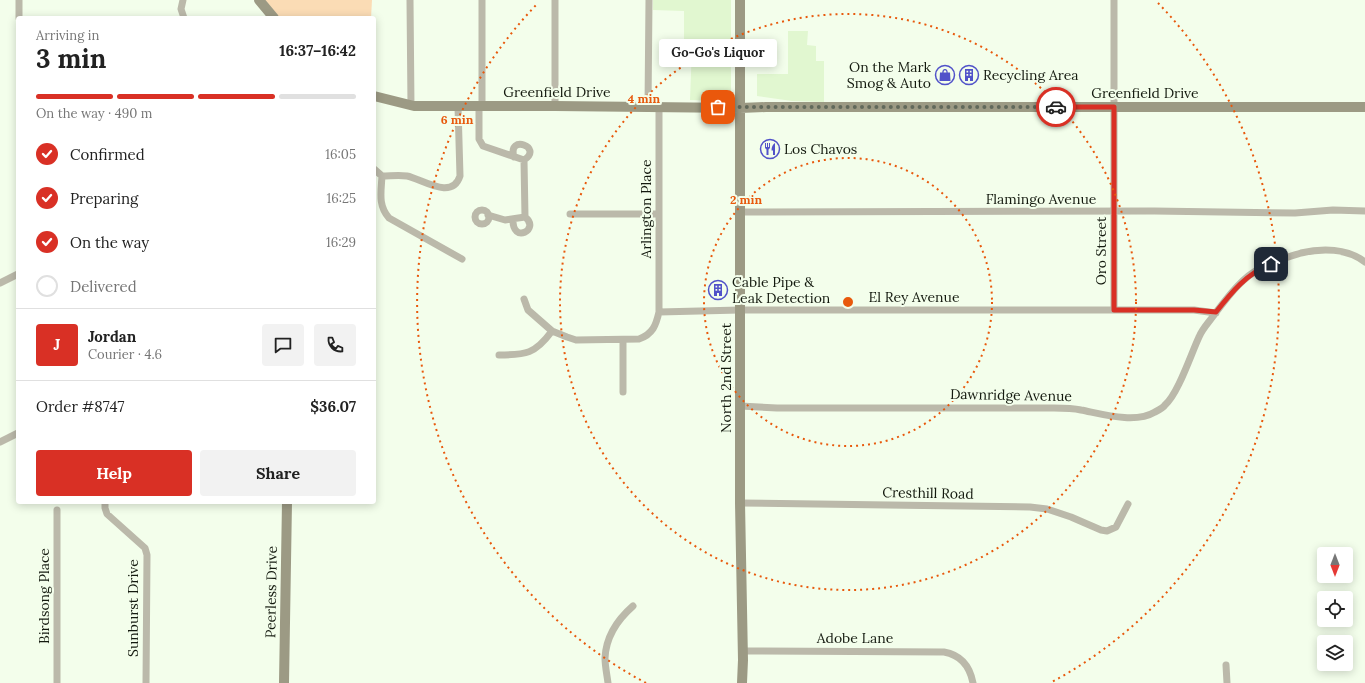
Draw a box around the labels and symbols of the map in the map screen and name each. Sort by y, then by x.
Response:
callout: Go-Go's Liquor [659,39,777,67]
place label: On the Mark Smog & Auto [847,58,931,92]
shop icon: On the Mark Smog & Auto [934,64,956,86]
building icon: Recycling Area [958,64,980,86]
place label: Recycling Area [983,66,1078,84]
street label: Greenfield Drive [503,83,611,101]
street label: Greenfield Drive [1091,84,1199,102]
courier [1036,87,1076,127]
pin [701,90,735,124]
text: 4 min [628,91,661,106]
text: 6 min [441,112,474,127]
restaurant icon: Los Chavos [759,138,781,160]
place label: Los Chavos [784,140,857,158]
street label: Arlington Place [637,159,655,259]
street label: Flamingo Avenue [986,190,1097,208]
text: 2 min [730,192,762,207]
street label: Oro Street [1092,216,1110,285]
pin [1254,247,1288,281]
place label: Cable Pipe & Leak Detection [732,273,831,307]
building icon: Cable Pipe & Leak Detection [707,279,729,301]
street label: El Rey Avenue [869,288,960,306]
centre of rings [841,295,855,309]
street label: North 2nd Street [717,322,735,433]
street label: Dawnridge Avenue [950,385,1073,405]
street label: Cresthill Road [882,483,974,503]
street label: Peerless Drive [261,545,281,638]
north arrow [1317,547,1353,583]
street label: Birdsong Place [35,548,53,644]
street label: Sunburst Drive [124,559,142,657]
street label: Adobe Lane [816,629,894,647]

